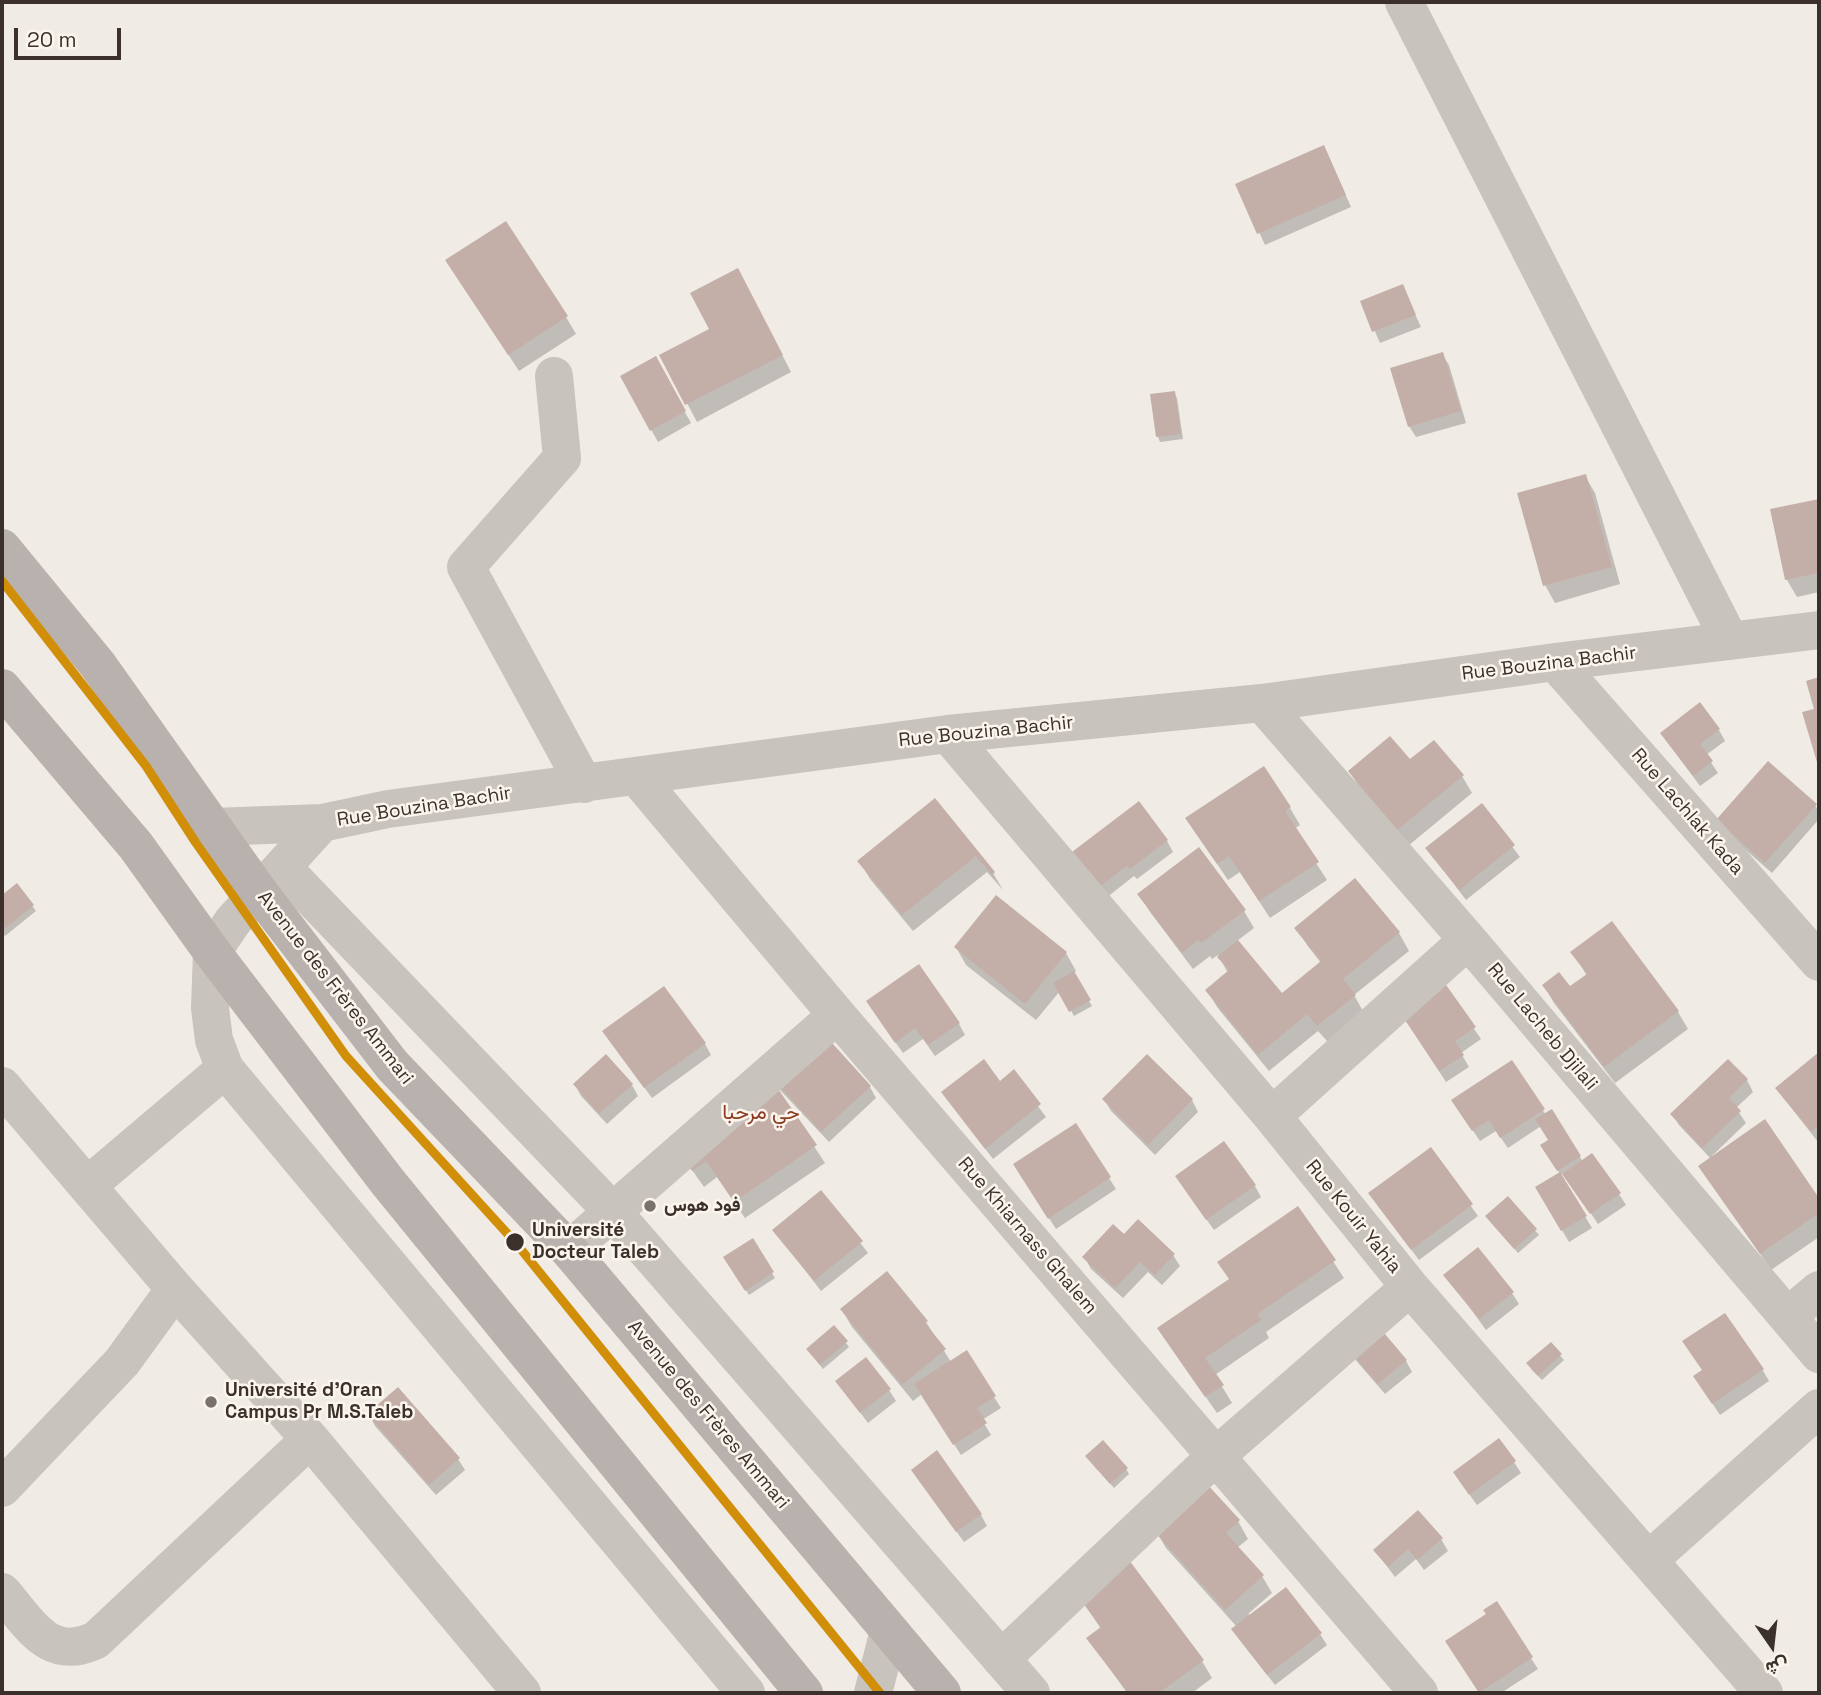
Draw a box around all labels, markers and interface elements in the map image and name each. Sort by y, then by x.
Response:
scale bar [18,14,124,58]
text: 20 m [27,26,77,53]
street label: Rue Bouzina Bachir [1460,642,1638,686]
street label: Rue Bouzina Bachir [897,711,1075,753]
street label: Rue Lachlak Kada [1626,744,1748,880]
street label: Rue Bouzina Bachir [335,782,513,832]
street label: Avenue des Frères Ammari [252,887,418,1089]
street label: Rue Lacheb Djilali [1482,959,1602,1095]
district label: حي مرحبا [722,1100,800,1126]
street label: Rue Khiarnass Ghalem [953,1153,1101,1319]
street label: Rue Kouir Yahia [1300,1156,1406,1278]
place label: فود هوس [664,1195,741,1217]
marker: فود هوس [642,1198,658,1214]
place label: Université Docteur Taleb [532,1220,659,1264]
marker: Université Docteur Taleb [504,1231,526,1253]
street label: Avenue des Frères Ammari [622,1316,794,1514]
place label: Université d'Oran Campus Pr M.S.Taleb [225,1380,413,1424]
marker: Université d'Oran Campus Pr M.S.Taleb [203,1394,219,1410]
north arrow [1737,1611,1807,1681]
text: ش [1763,1652,1791,1682]

